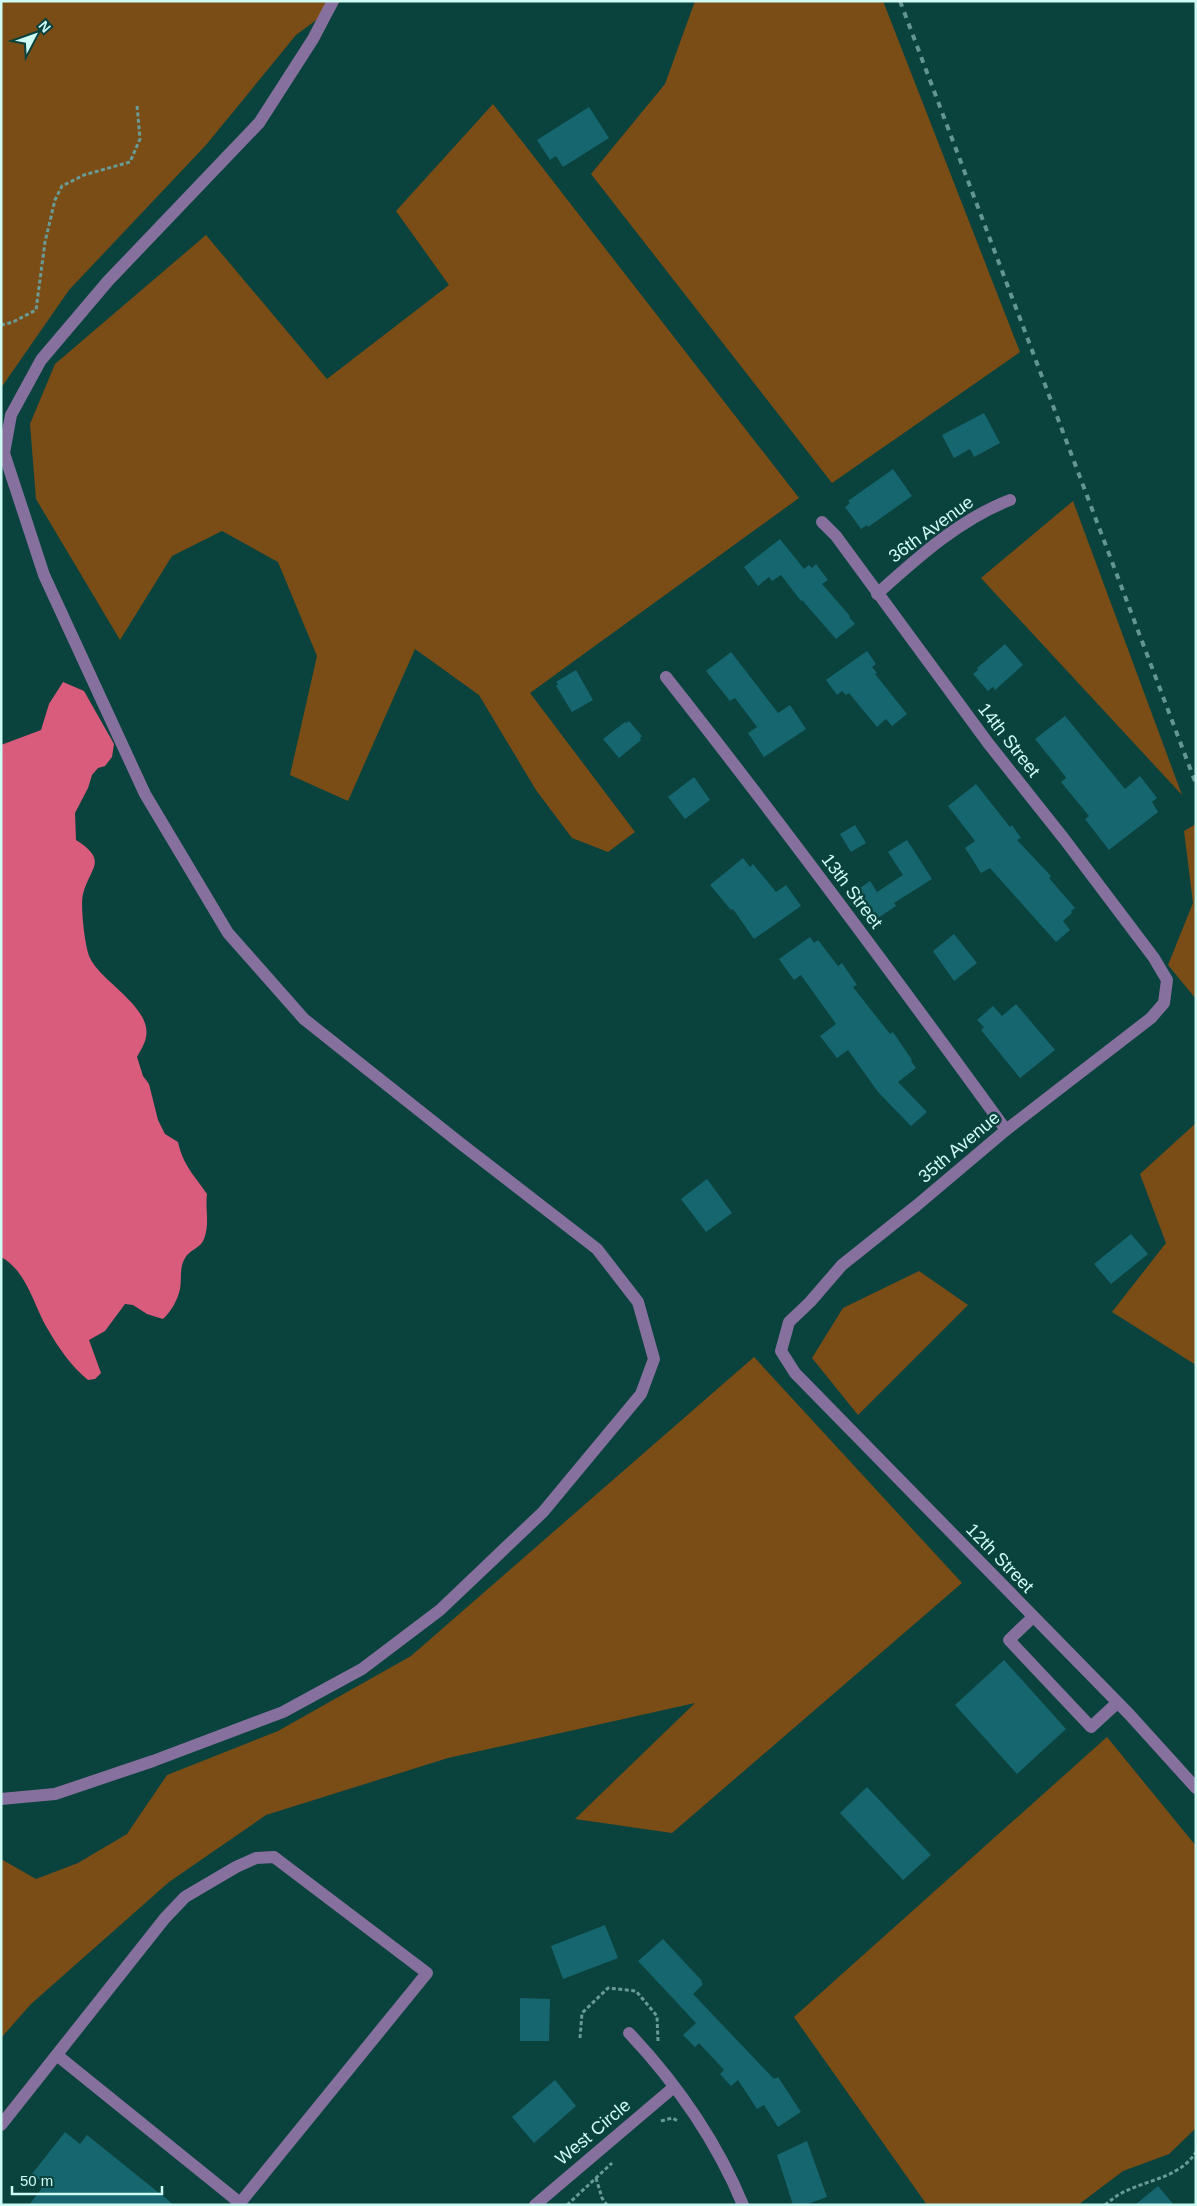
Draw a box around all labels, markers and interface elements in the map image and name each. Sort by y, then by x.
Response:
north arrow [10,10,60,60]
text: N [35,17,54,36]
street label: 36th Avenue [885,492,977,566]
street label: 14th Street [974,699,1044,781]
street label: 13th Street [818,850,886,932]
street label: 35th Avenue [914,1107,1004,1187]
street label: 12th Street [962,1519,1038,1597]
street label: West Circle [551,2095,635,2169]
scale bar [12,2164,162,2196]
text: 50 m [20,2172,53,2189]

